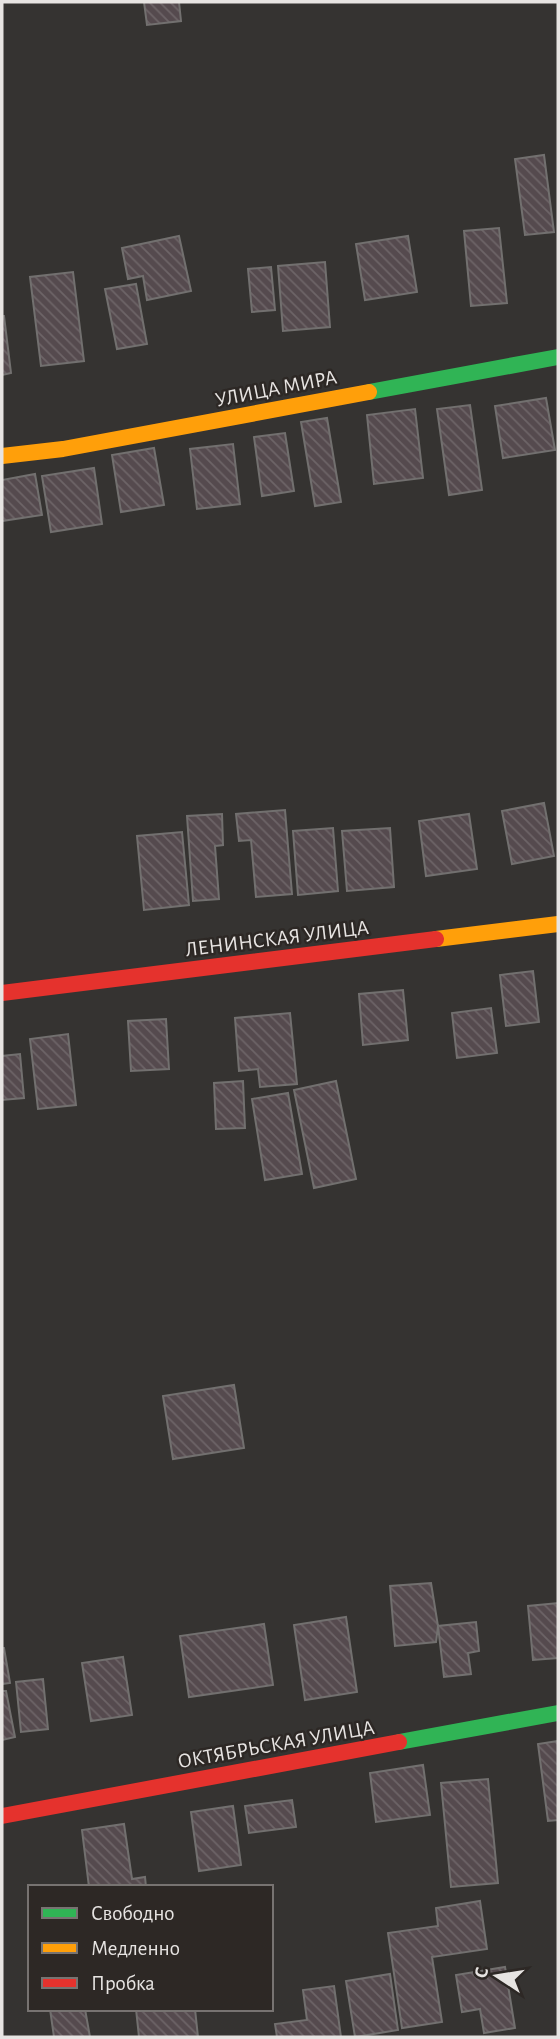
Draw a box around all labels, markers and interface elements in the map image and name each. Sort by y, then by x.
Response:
street label: УЛИЦА МИРА [213,366,339,411]
street label: ЛЕНИНСКАЯ УЛИЦА [184,917,370,960]
street label: ОКТЯБРЬСКАЯ УЛИЦА [176,1717,376,1772]
legend [28,1885,273,2011]
text: Свободно [91,1903,175,1924]
text: Медленно [91,1938,180,1959]
north arrow [462,1941,532,2011]
text: С [471,1966,492,1980]
text: Пробка [91,1973,155,1994]

